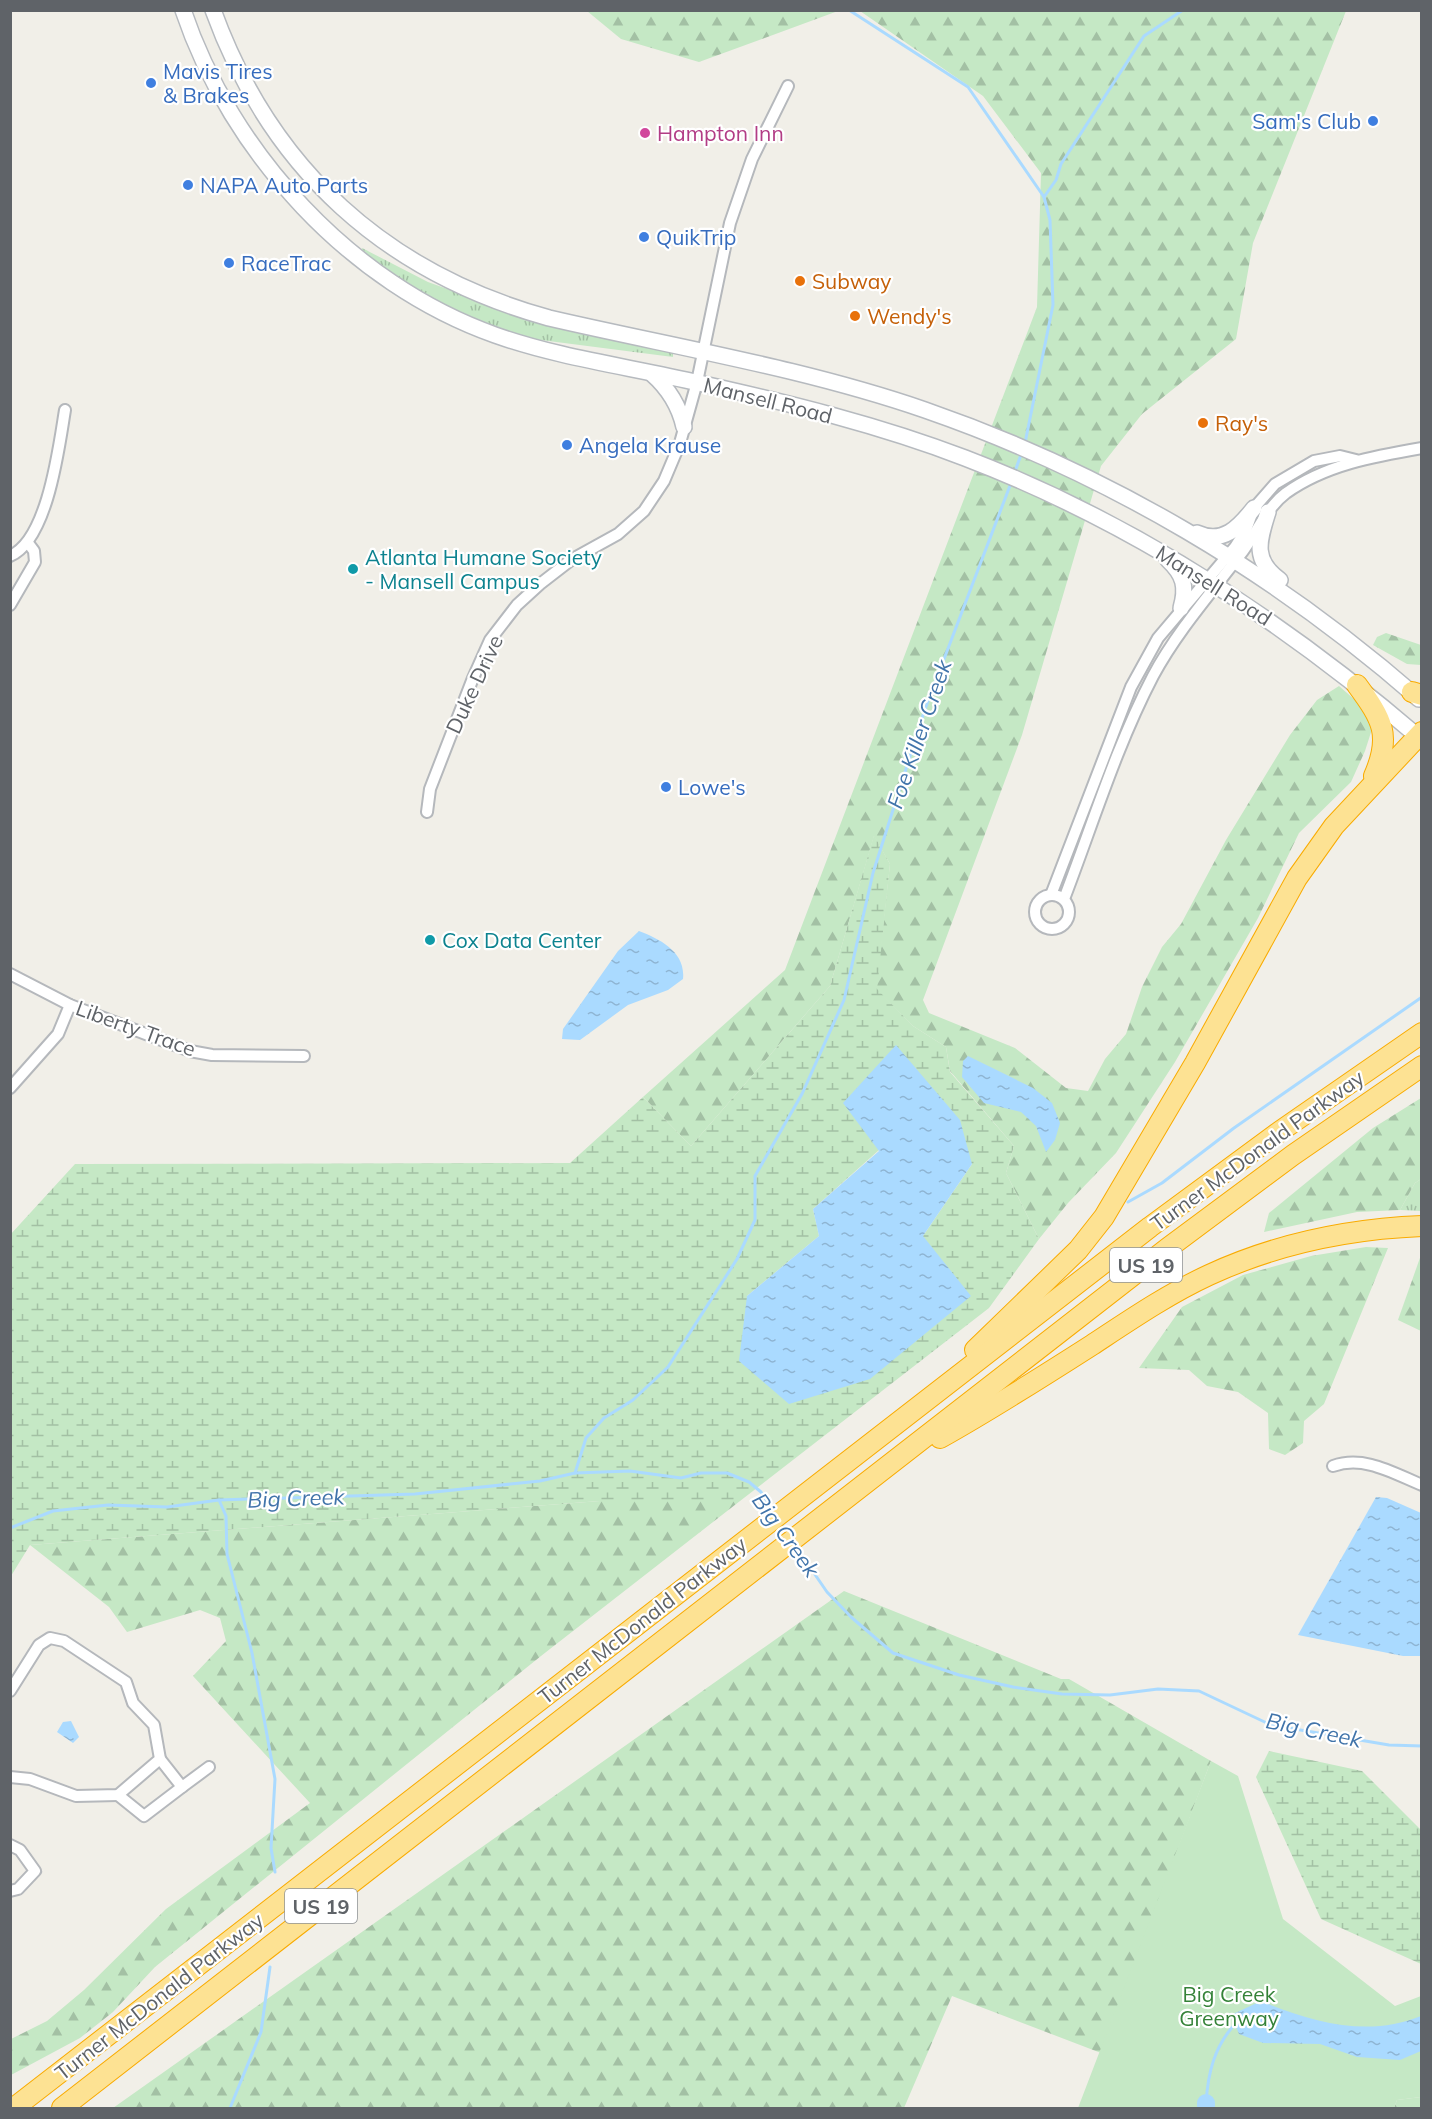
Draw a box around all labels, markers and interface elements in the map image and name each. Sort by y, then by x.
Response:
place label: Mavis Tires & Brakes [163,58,273,108]
marker: Mavis Tires & Brakes [144,76,158,90]
place label: Sam's Club [1252,108,1361,134]
marker: Sam's Club [1366,114,1380,128]
place label: Hampton Inn [657,120,784,146]
marker: Hampton Inn [638,126,652,140]
place label: NAPA Auto Parts [200,172,368,198]
marker: NAPA Auto Parts [181,178,195,192]
place label: QuikTrip [656,224,736,250]
marker: QuikTrip [637,230,651,244]
place label: RaceTrac [241,250,331,276]
marker: RaceTrac [222,256,236,270]
place label: Subway [812,268,891,294]
marker: Subway [793,274,807,288]
place label: Wendy's [867,303,952,329]
marker: Wendy's [848,309,862,323]
street label: Mansell Road [701,371,835,429]
place label: Ray's [1215,410,1268,436]
marker: Ray's [1196,416,1210,430]
place label: Angela Krause [579,432,721,458]
marker: Angela Krause [560,438,574,452]
street label: Mansell Road [1151,539,1277,631]
place label: Atlanta Humane Society - Mansell Campus [365,544,602,594]
marker: Atlanta Humane Society - Mansell Campus [346,562,360,576]
street label: Duke Drive [440,630,508,738]
water label: Foe Killer Creek [880,655,958,812]
place label: Lowe's [678,774,746,800]
marker: Lowe's [659,780,673,794]
place label: Cox Data Center [442,927,602,953]
marker: Cox Data Center [423,933,437,947]
street label: Liberty Trace [73,994,199,1062]
street label: Turner McDonald Parkway [1145,1064,1369,1236]
road number: US 19 [1110,1248,1182,1282]
water label: Big Creek [247,1482,346,1514]
water label: Big Creek [746,1487,826,1583]
street label: Turner McDonald Parkway [533,1531,751,1709]
water label: Big Creek [1263,1706,1365,1754]
road number: US 19 [285,1889,357,1923]
street label: Turner McDonald Parkway [50,1907,268,2085]
park label: Big Creek Greenway [1179,1981,1279,2031]

